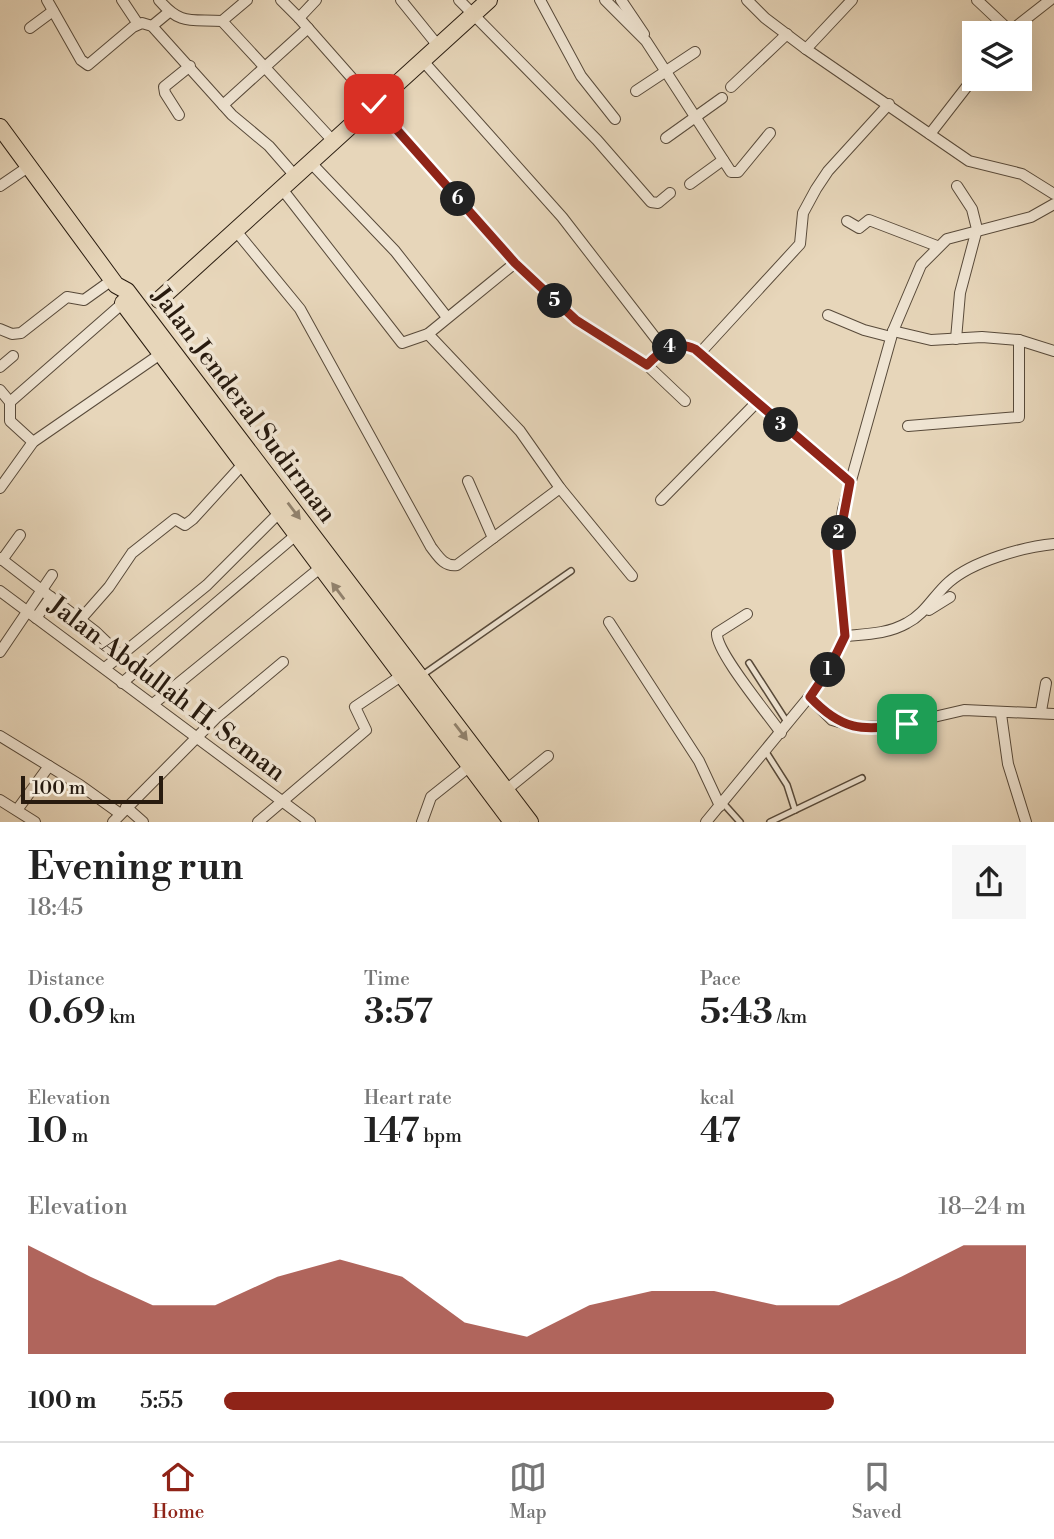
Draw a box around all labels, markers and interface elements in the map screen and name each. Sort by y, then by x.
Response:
map controls [962,21,1032,91]
button: layers [962,21,1032,91]
pin [344,74,404,134]
icon: check [355,85,393,123]
pin: 6 [440,182,476,216]
text: 6 [452,186,463,210]
street label: Jalan Jenderal Sudirman [144,280,343,529]
pin: 5 [538,284,572,318]
text: 5 [549,288,560,312]
pin: 4 [652,330,688,364]
text: 4 [663,334,676,358]
pin: 3 [764,408,798,442]
text: 3 [775,412,786,436]
one-way arrow [287,502,301,520]
pin: 2 [822,516,856,550]
text: 2 [833,520,844,544]
one-way arrow [331,582,345,600]
street label: Jalan Abdullah H. Seman [41,589,292,789]
pin: 1 [810,652,846,688]
text: 1 [823,657,832,681]
pin [877,694,937,754]
icon: arrive [888,705,926,743]
one-way arrow [453,722,468,740]
scale bar [21,772,163,804]
text: 100 m [32,776,85,800]
text: Evening run [28,844,243,891]
button: share [952,845,1026,919]
text: 18:45 [28,894,83,922]
text: Distance [28,967,105,991]
text: Time [364,967,410,991]
text: Pace [700,967,741,991]
text: 0.69 [28,991,105,1034]
text: 3:57 [364,991,433,1034]
text: 5:43 [700,991,773,1034]
text: km [105,1005,136,1029]
text: /km [773,1005,807,1029]
text: Elevation [28,1086,110,1110]
text: Heart rate [364,1086,452,1110]
text: kcal [700,1086,734,1110]
text: 10 [28,1110,68,1153]
text: 147 [364,1110,419,1153]
text: 47 [700,1110,741,1153]
text: m [68,1124,88,1148]
text: bpm [419,1124,462,1148]
text: Elevation [28,1193,128,1221]
text: 18–24 m [938,1193,1026,1221]
text: 100 m [28,1387,96,1415]
text: 5:55 [140,1387,183,1415]
tab: Home [152,1458,204,1524]
tab: Map [509,1458,547,1524]
tab: Saved [852,1458,902,1524]

